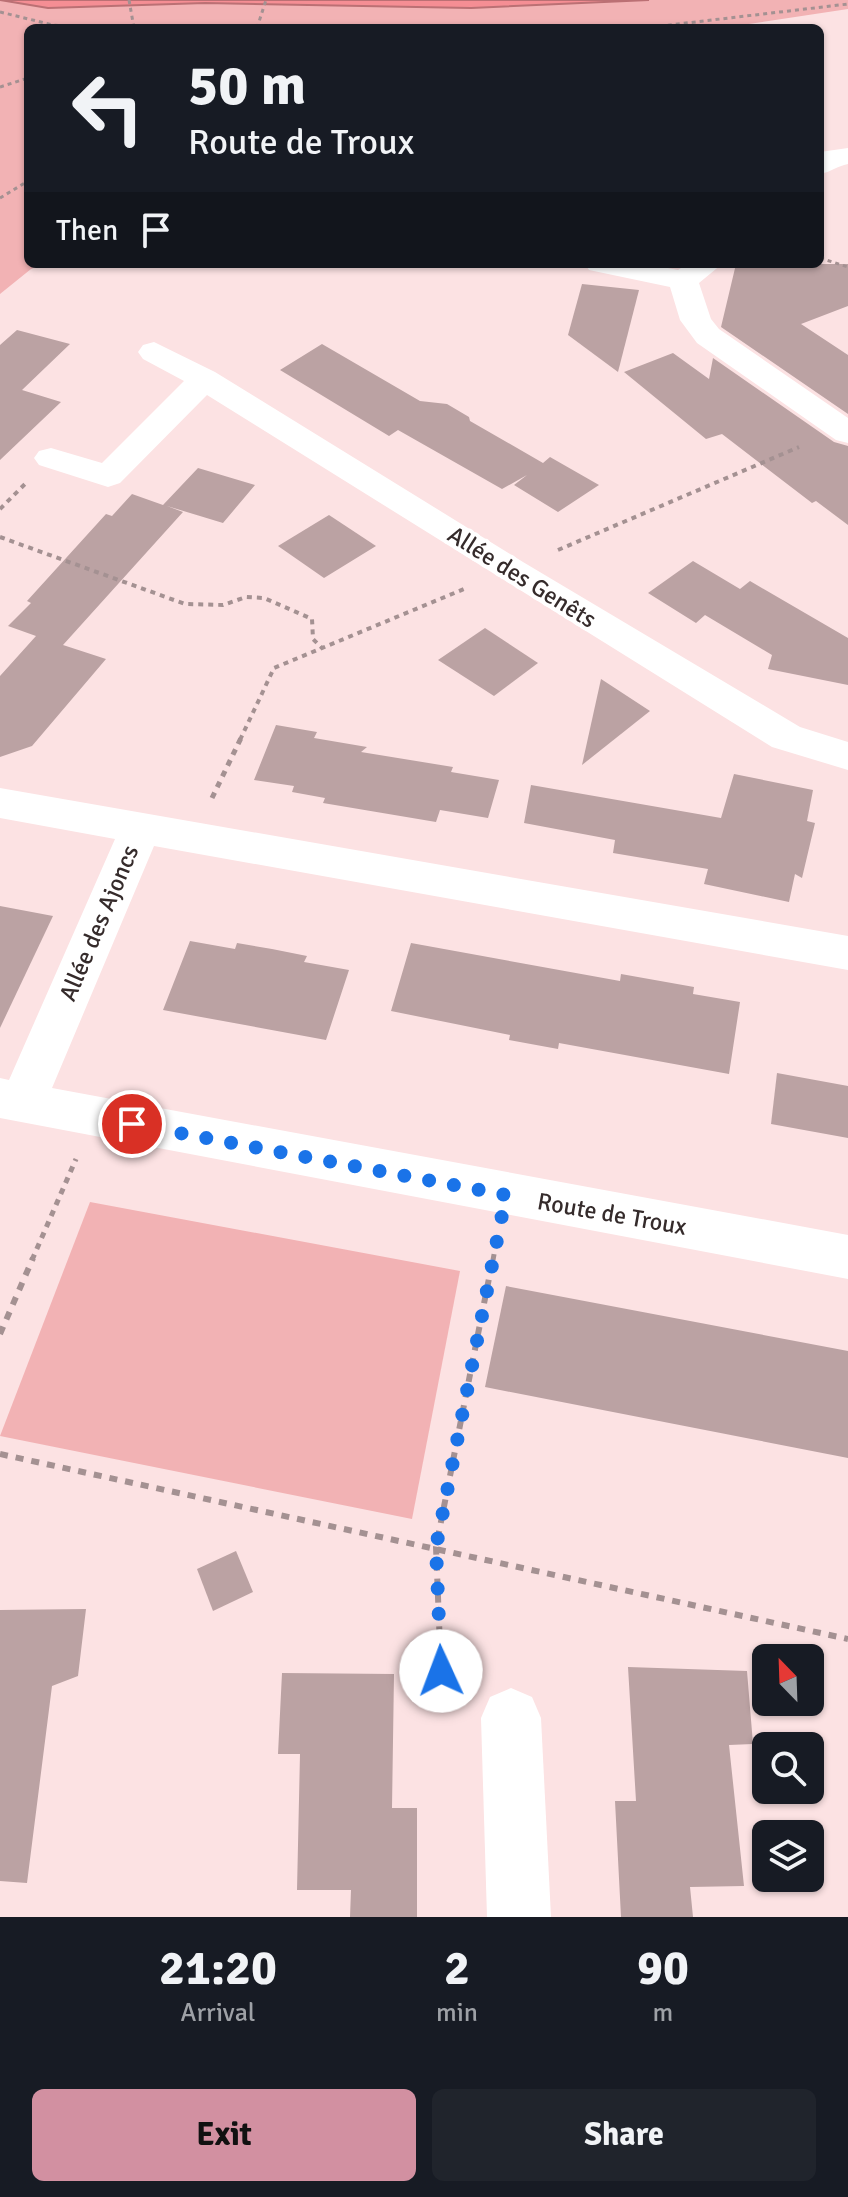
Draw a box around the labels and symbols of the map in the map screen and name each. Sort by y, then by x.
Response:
street label: Allée des Genêts [442,519,602,635]
street label: Allée des Ajoncs [53,840,145,1006]
pin [98,1090,166,1158]
street label: Route de Troux [535,1186,689,1242]
position arrow [399,1629,483,1713]
north arrow [752,1644,824,1716]

